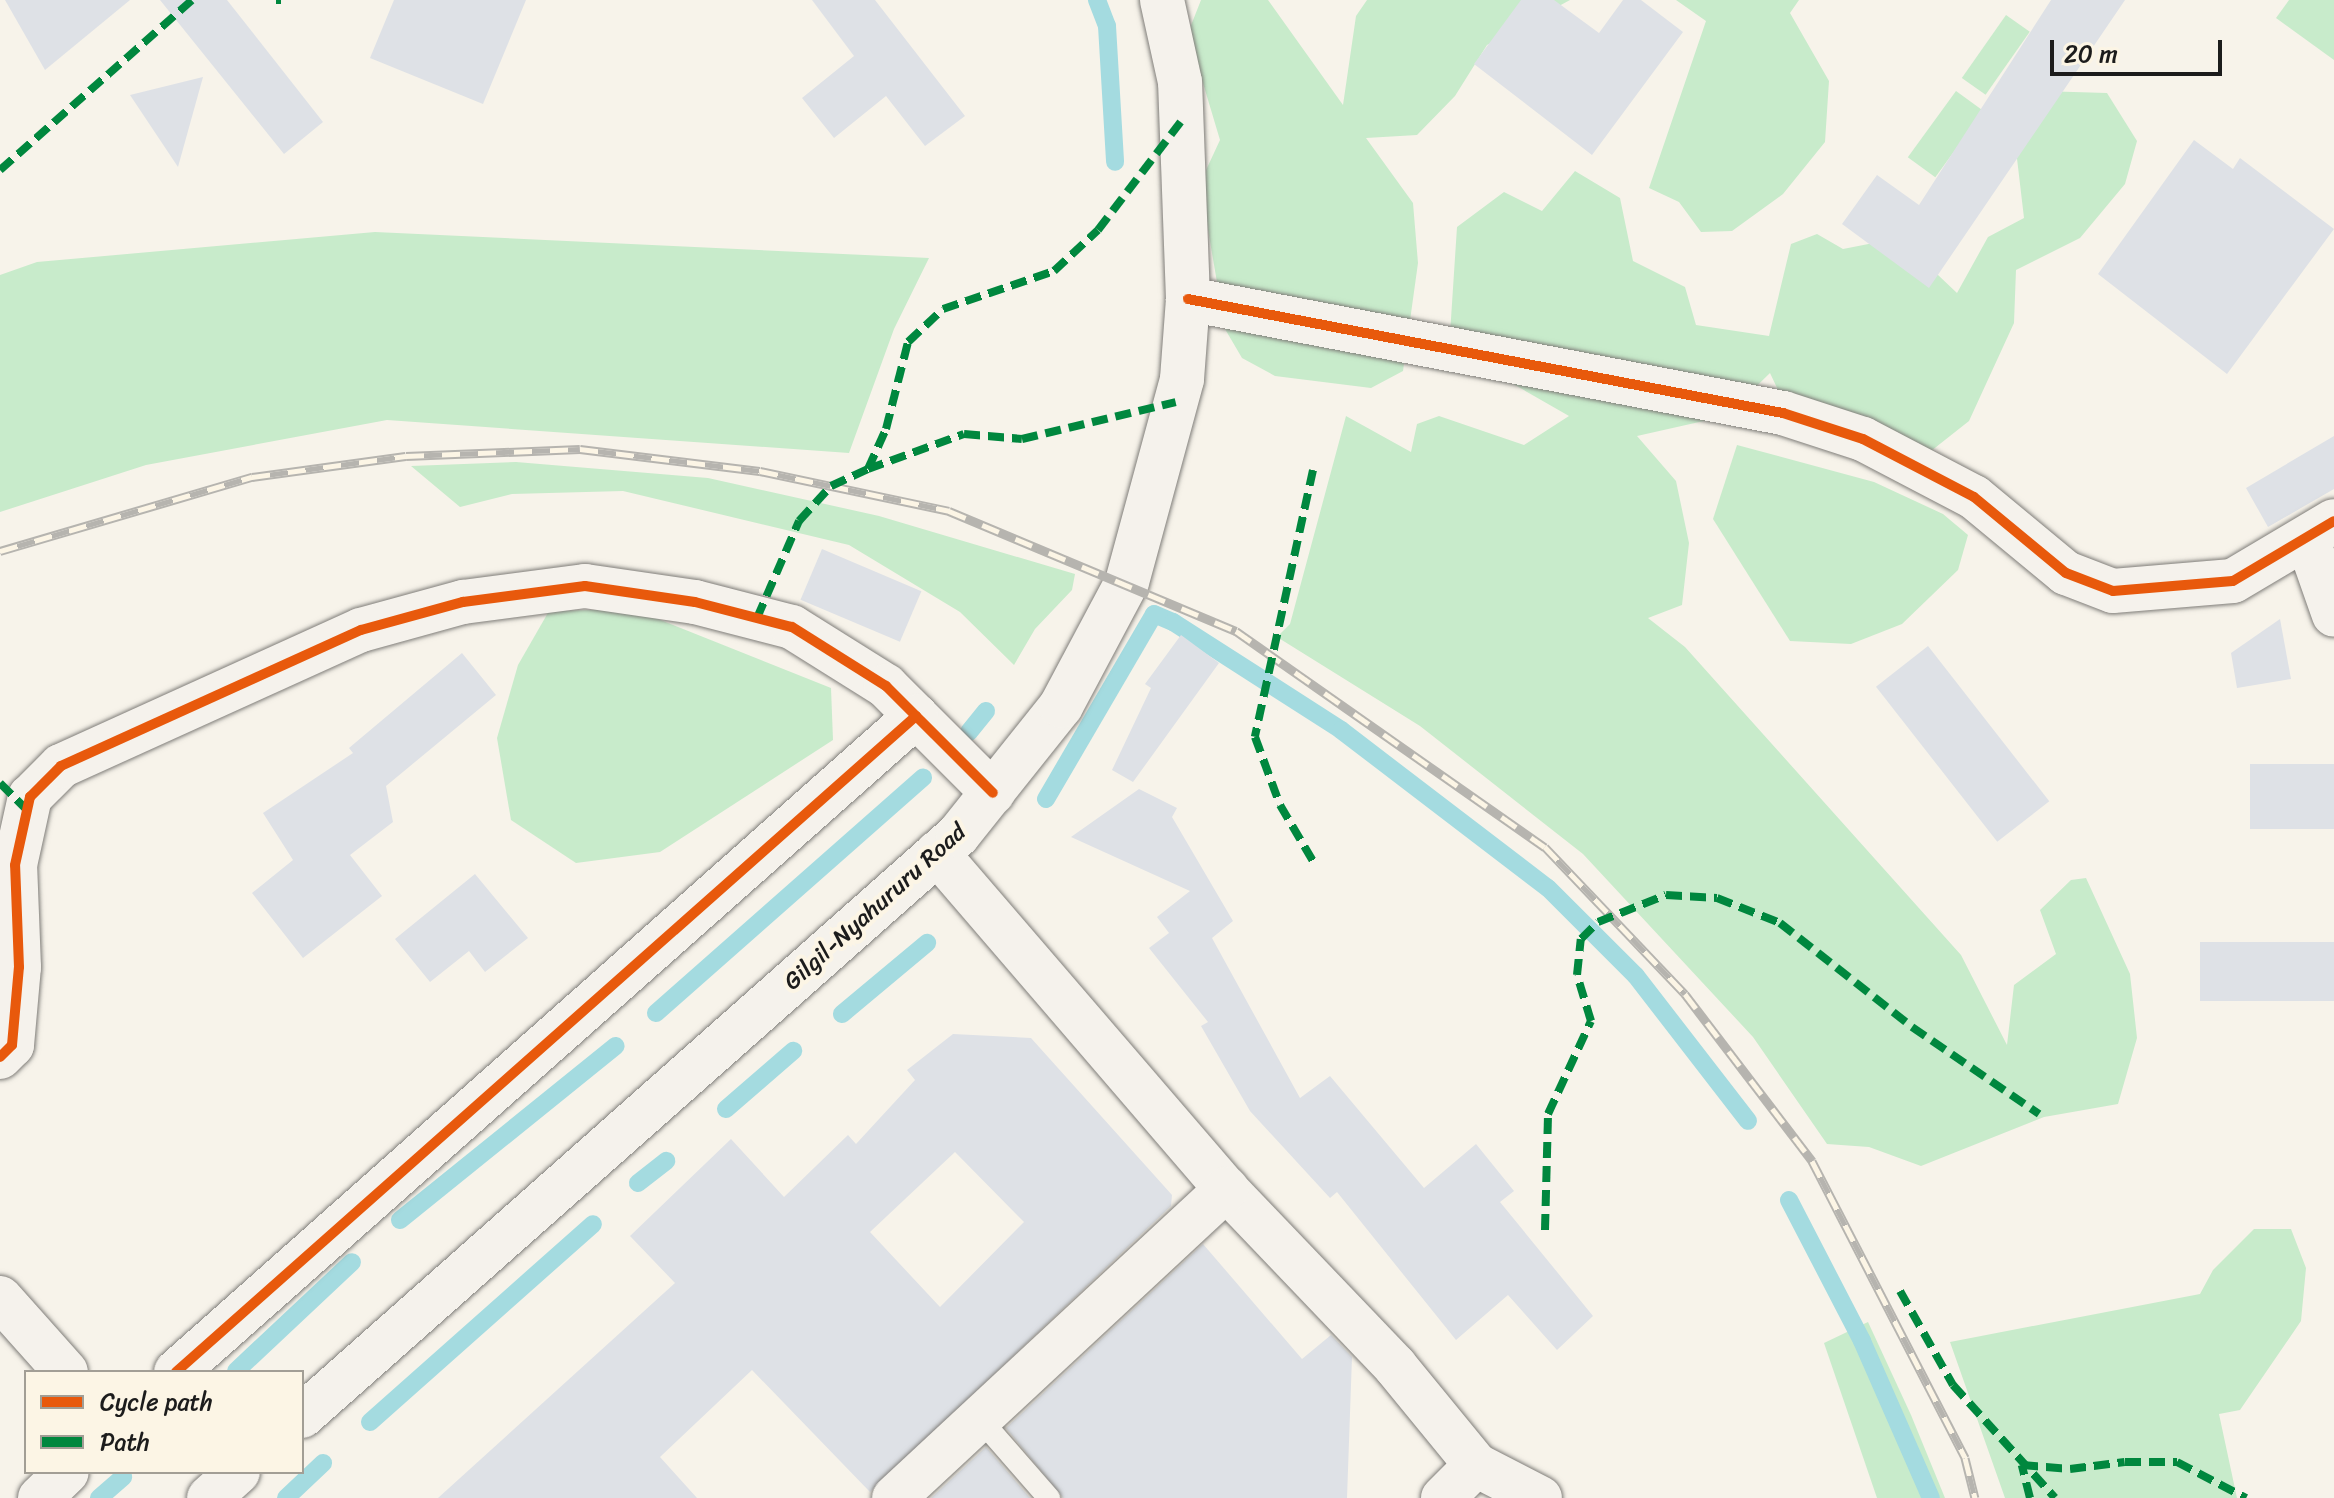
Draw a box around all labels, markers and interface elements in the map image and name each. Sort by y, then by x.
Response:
scale bar [2054,24,2226,74]
text: 20 m [2064,33,2118,75]
street label: Gilgil-Nyahururu Road [778,818,972,996]
legend [24,1370,304,1474]
text: Cycle path [100,1381,213,1423]
text: Path [100,1421,150,1463]

